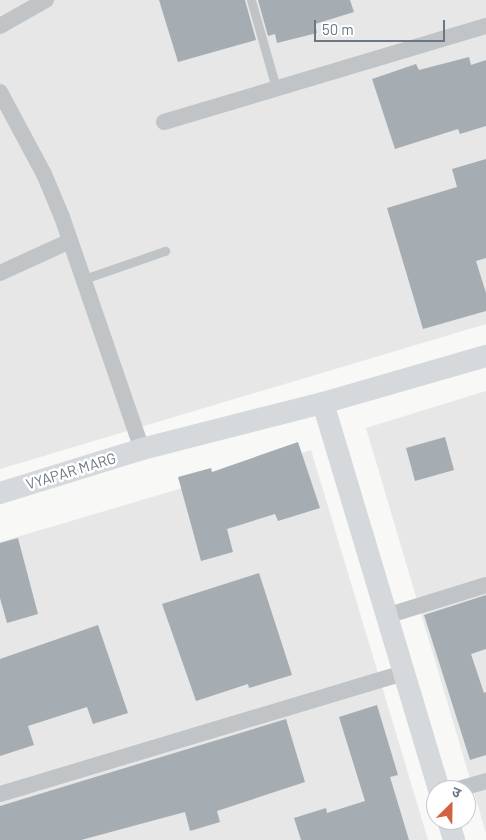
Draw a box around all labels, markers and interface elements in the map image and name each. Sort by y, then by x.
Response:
scale bar [316,10,447,42]
text: 50 m [322,20,354,38]
street label: VYAPAR MARG [24,449,118,493]
north arrow [426,780,476,830]
text: उ [450,782,464,801]

